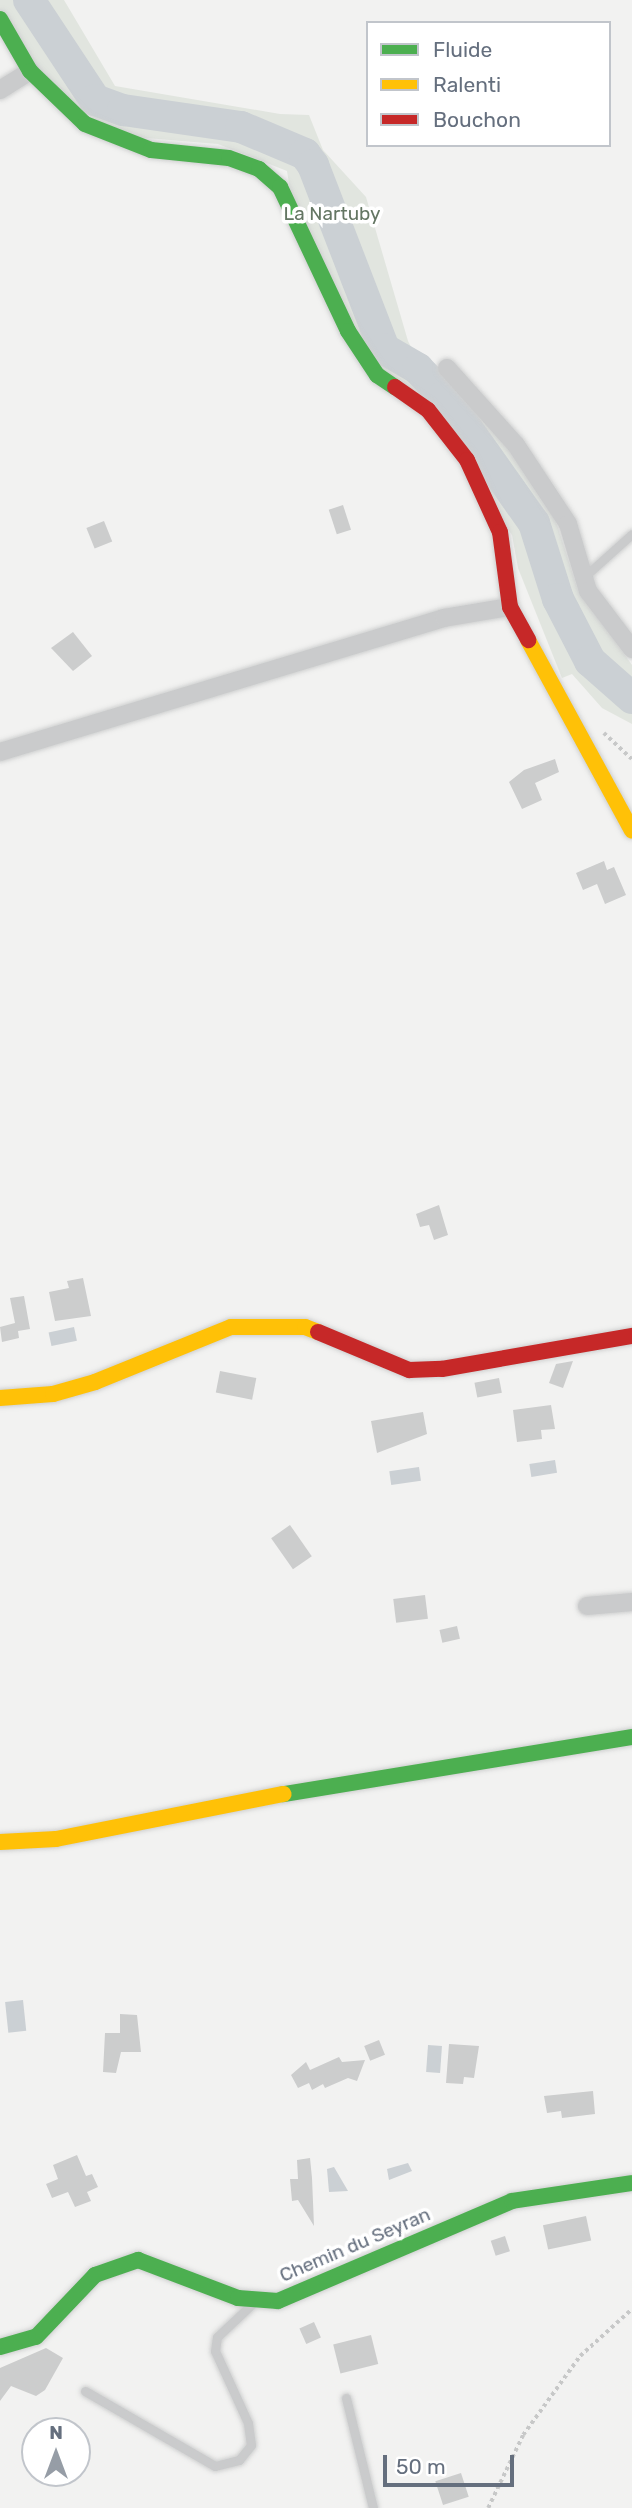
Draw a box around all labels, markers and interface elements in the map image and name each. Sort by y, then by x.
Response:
legend [366,21,611,147]
text: Fluide [433,37,492,62]
text: Ralenti [433,72,501,97]
text: Bouchon [433,107,521,132]
park label: La Nartuby [283,203,381,225]
street label: Chemin du Seyran [276,2203,434,2287]
north arrow [21,2417,91,2487]
text: N [49,2421,63,2444]
scale bar [387,2442,518,2486]
text: 50 m [396,2454,446,2479]

